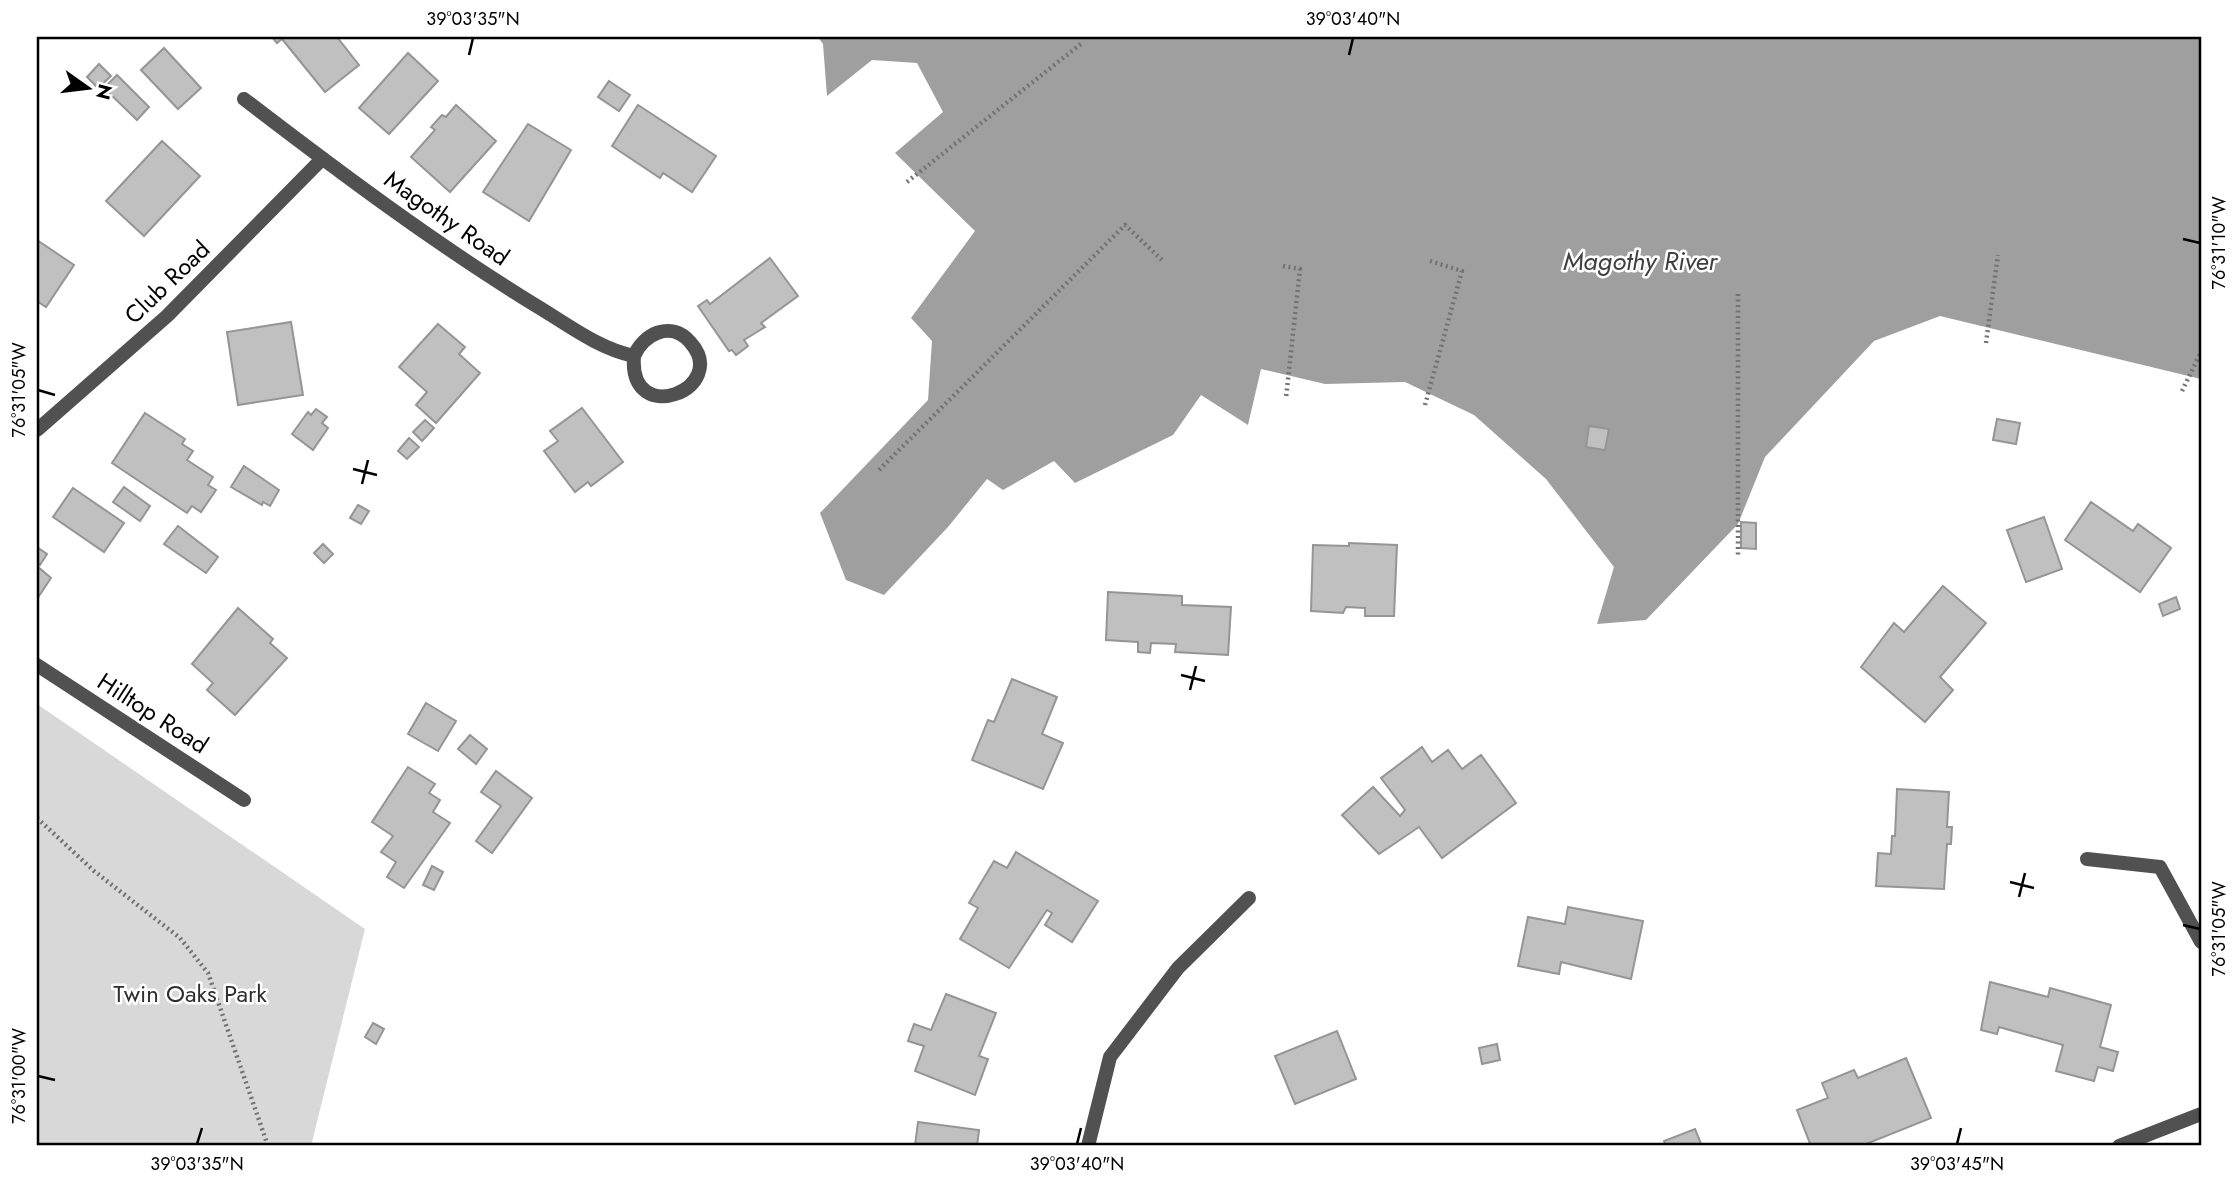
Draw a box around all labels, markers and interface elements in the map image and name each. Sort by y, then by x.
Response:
text: 39°03'35"N [426,6,520,32]
text: 39°03'40"N [1306,6,1400,32]
north arrow [52,52,122,122]
text: N [89,81,119,103]
street label: Magothy Road [377,162,517,274]
text: 76°31'10"W [2206,196,2232,289]
street label: Club Road [116,232,218,332]
water label: Magothy River [1563,242,1718,280]
text: 76°31'05"W [6,342,32,438]
street label: Hilltop Road [91,664,215,762]
text: 76°31'05"W [2206,881,2232,977]
park label: Twin Oaks Park [113,976,267,1011]
text: 76°31'00"W [6,1028,32,1124]
text: 39°03'35"N [150,1151,244,1177]
text: 39°03'40"N [1030,1151,1124,1177]
text: 39°03'45"N [1910,1151,2004,1177]

